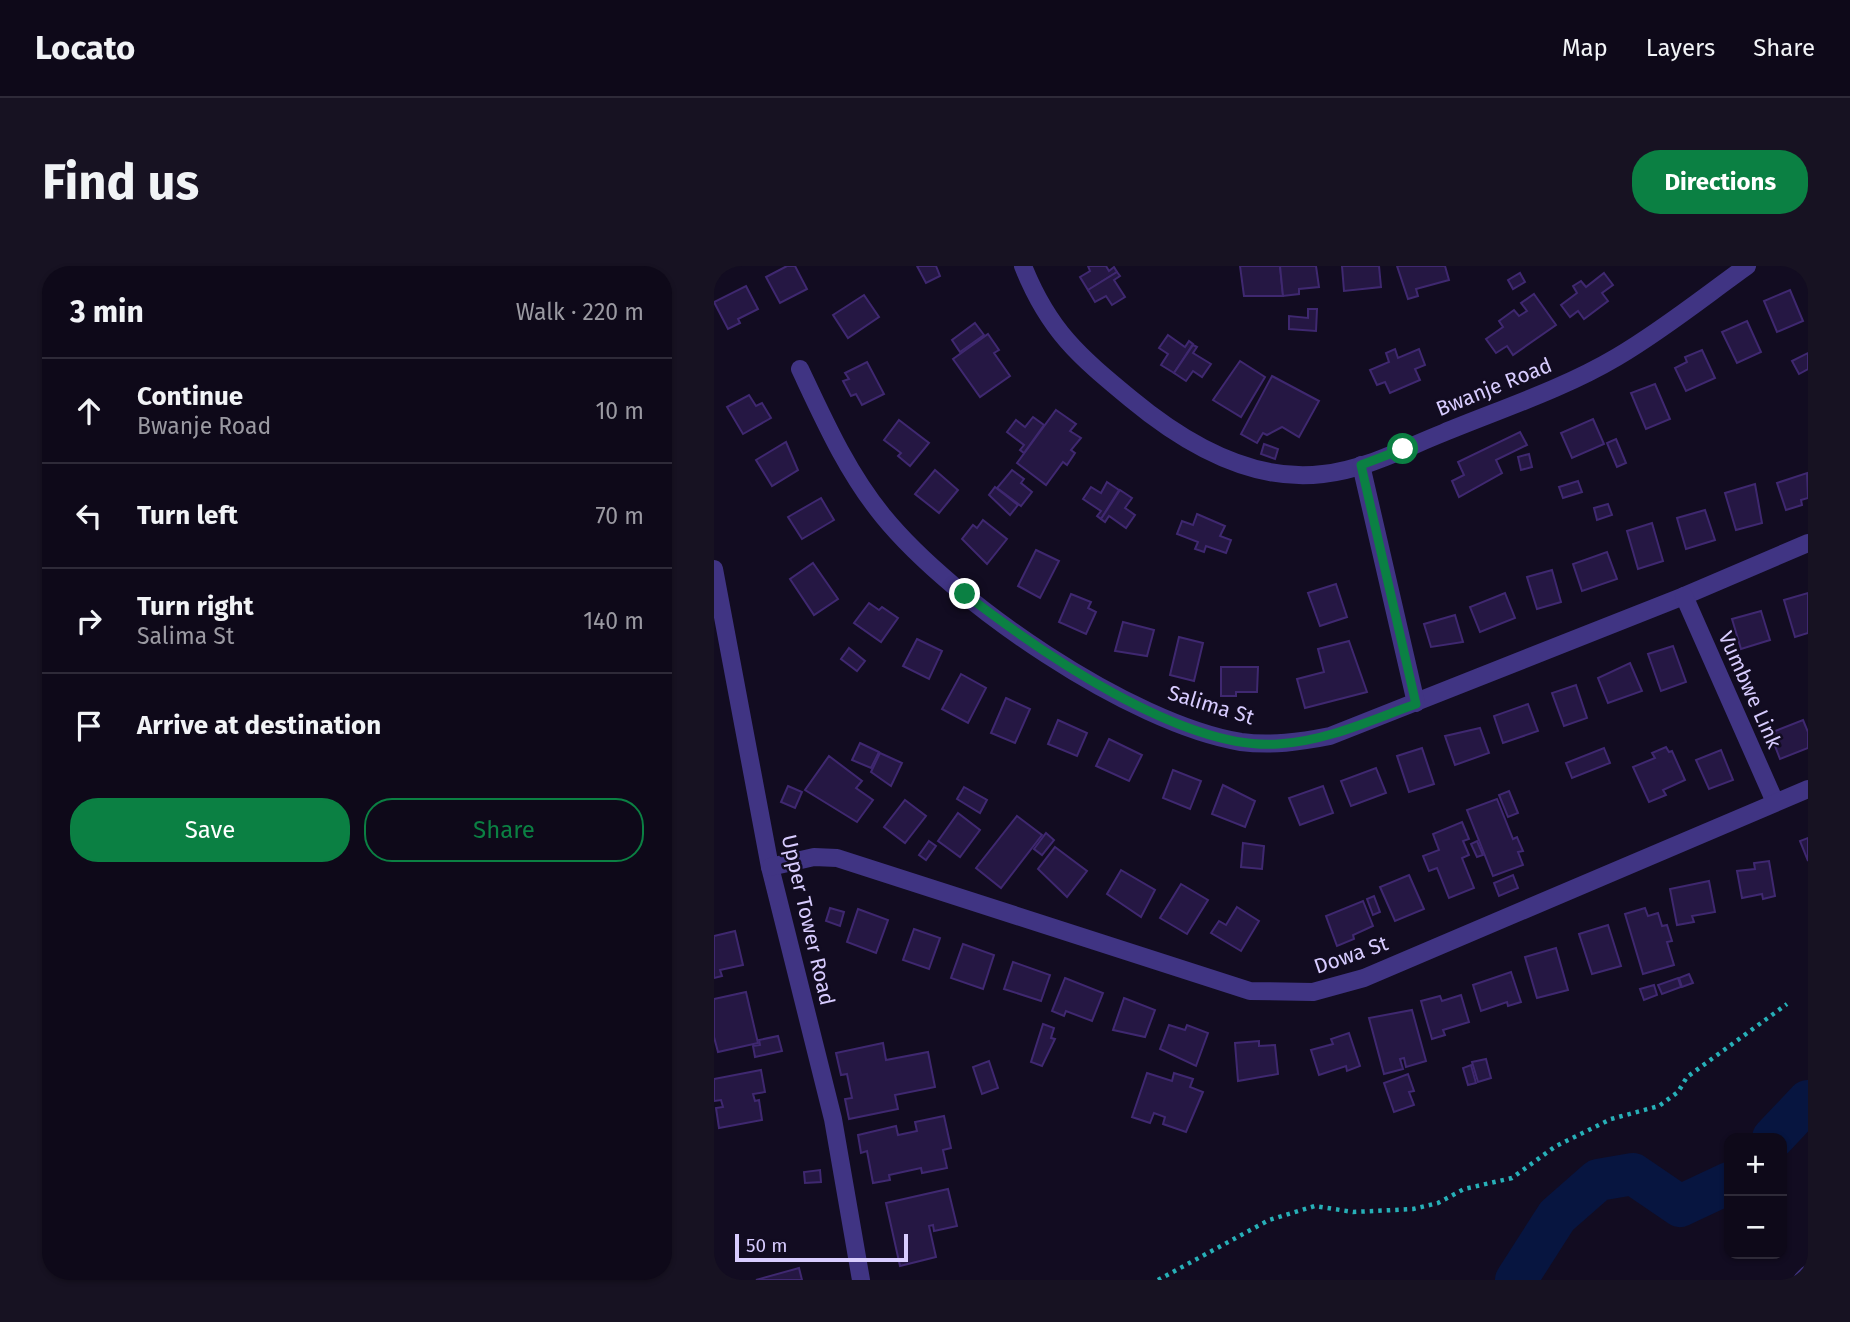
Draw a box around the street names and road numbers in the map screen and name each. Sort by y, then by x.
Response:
street label: Bwanje Road [1432,352,1556,422]
street label: Vumbwe Link [1713,627,1787,753]
street label: Salima St [1165,680,1258,731]
street label: Upper Tower Road [776,832,840,1008]
street label: Dowa St [1311,930,1392,980]

